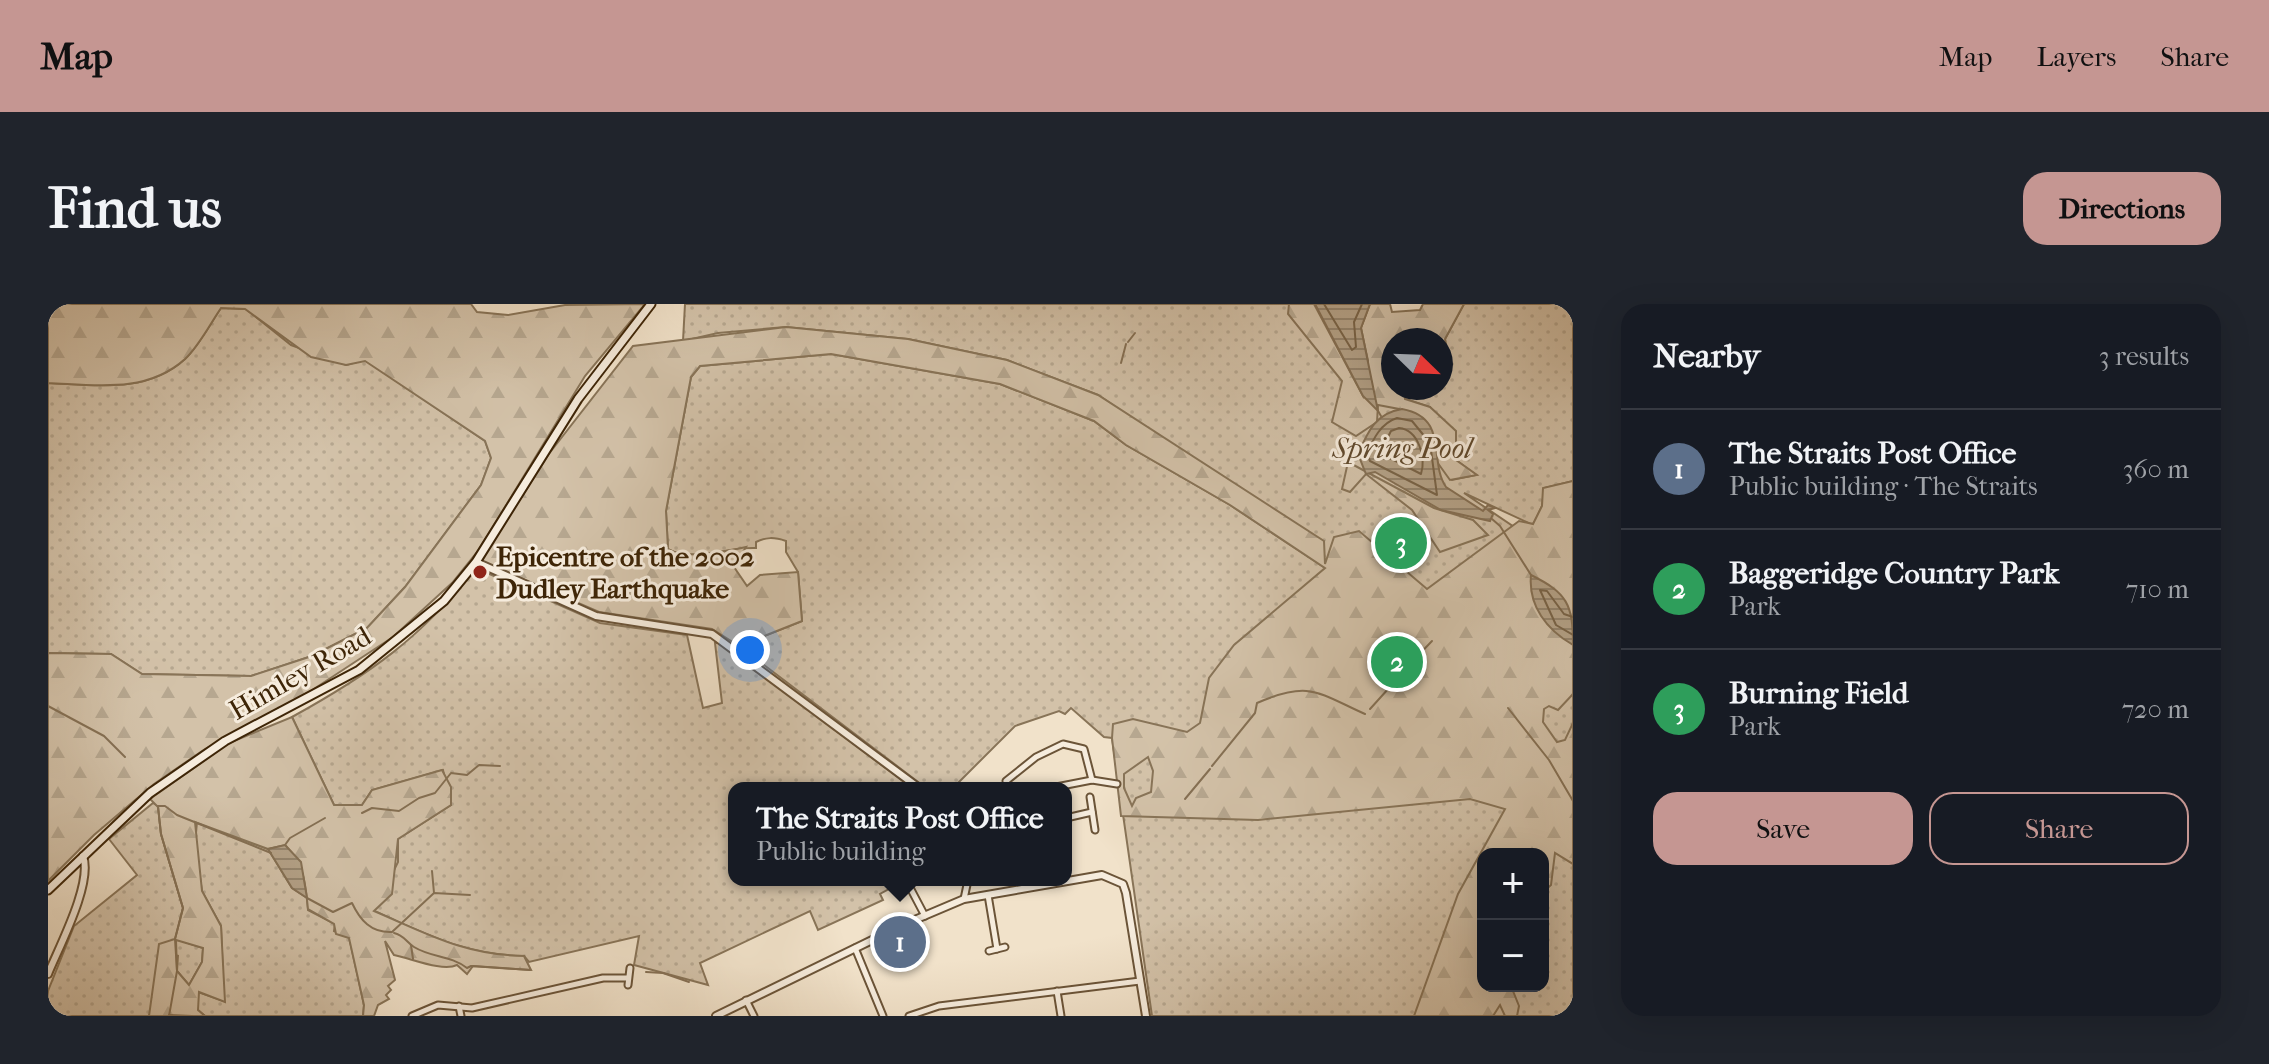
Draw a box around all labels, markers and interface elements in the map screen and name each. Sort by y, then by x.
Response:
text: Map [40,34,113,79]
text: Map [1939,40,1992,73]
text: Layers [2036,40,2116,73]
text: Share [2160,40,2229,73]
button: Directions [2023,172,2221,245]
text: Find us [48,176,222,241]
north arrow [1381,328,1453,400]
text: Nearby [1653,336,1760,376]
text: 3 results [2099,341,2189,372]
water label: Spring Pool [1331,431,1476,466]
text: The Straits Post Office [1729,436,2016,471]
text: 1 [1674,454,1684,485]
text: 360 m [2123,454,2189,485]
text: Public building · The Straits [1729,471,2038,502]
pin: 3 [1375,513,1427,573]
place label: Epicentre of the 2002 Dudley Earthquake [496,540,754,605]
text: Baggeridge Country Park [1729,556,2059,591]
marker: Epicentre of the 2002 Dudley Earthquake [471,563,489,581]
text: 2 [1672,574,1686,605]
text: 710 m [2126,574,2189,605]
text: Park [1729,591,1781,622]
street label: Himley Road [223,619,377,727]
your location [730,630,770,670]
pin: 2 [1371,632,1423,692]
text: Burning Field [1729,676,1908,711]
text: 3 [1674,694,1684,725]
text: 720 m [2122,694,2189,725]
text: Park [1729,711,1781,742]
popup [728,782,1072,886]
button: Save [1653,792,1913,865]
button: Share [1929,792,2189,865]
text: The Straits Post Office [756,801,1044,836]
text: Public building [756,836,925,867]
map controls [1477,848,1549,992]
button: + [1477,848,1549,920]
pin: 1 [874,912,926,972]
button: − [1477,920,1549,992]

